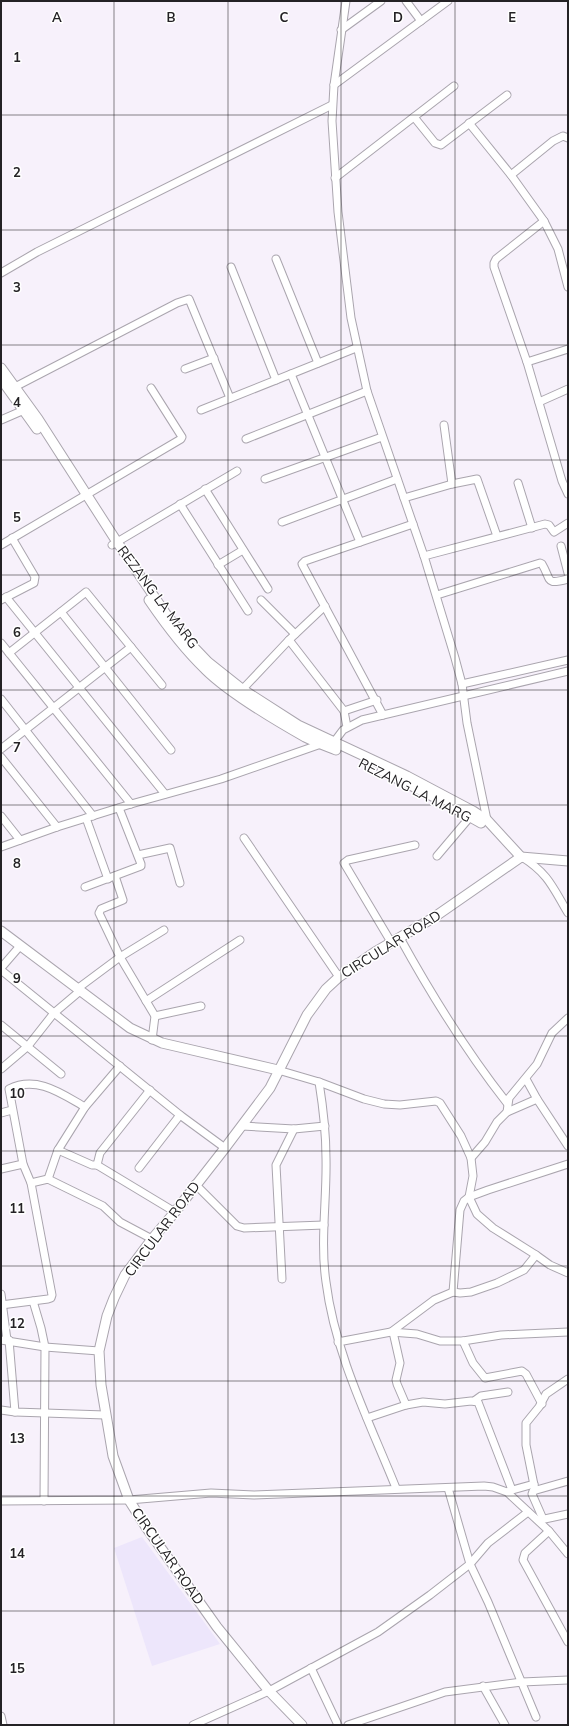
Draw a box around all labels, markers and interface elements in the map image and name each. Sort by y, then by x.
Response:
text: A [52,9,62,25]
text: B [167,9,176,25]
text: C [280,9,289,25]
text: D [393,9,403,25]
text: E [508,9,516,25]
text: 1 [13,49,21,65]
text: 2 [13,164,21,180]
text: 3 [13,279,21,295]
text: 4 [13,394,21,410]
text: 5 [13,509,21,525]
street label: REZANG LA MARG [113,542,203,652]
text: 6 [13,624,21,640]
text: 7 [13,739,21,755]
street label: REZANG LA MARG [356,754,474,826]
text: 8 [13,855,21,871]
street label: CIRCULAR ROAD [338,906,444,982]
text: 9 [13,970,21,986]
text: 10 [9,1085,25,1101]
street label: CIRCULAR ROAD [120,1178,204,1280]
text: 11 [9,1200,25,1216]
text: 12 [9,1315,25,1331]
text: 13 [9,1430,25,1446]
street label: CIRCULAR ROAD [128,1504,208,1608]
text: 14 [9,1545,25,1561]
text: 15 [9,1660,25,1676]

